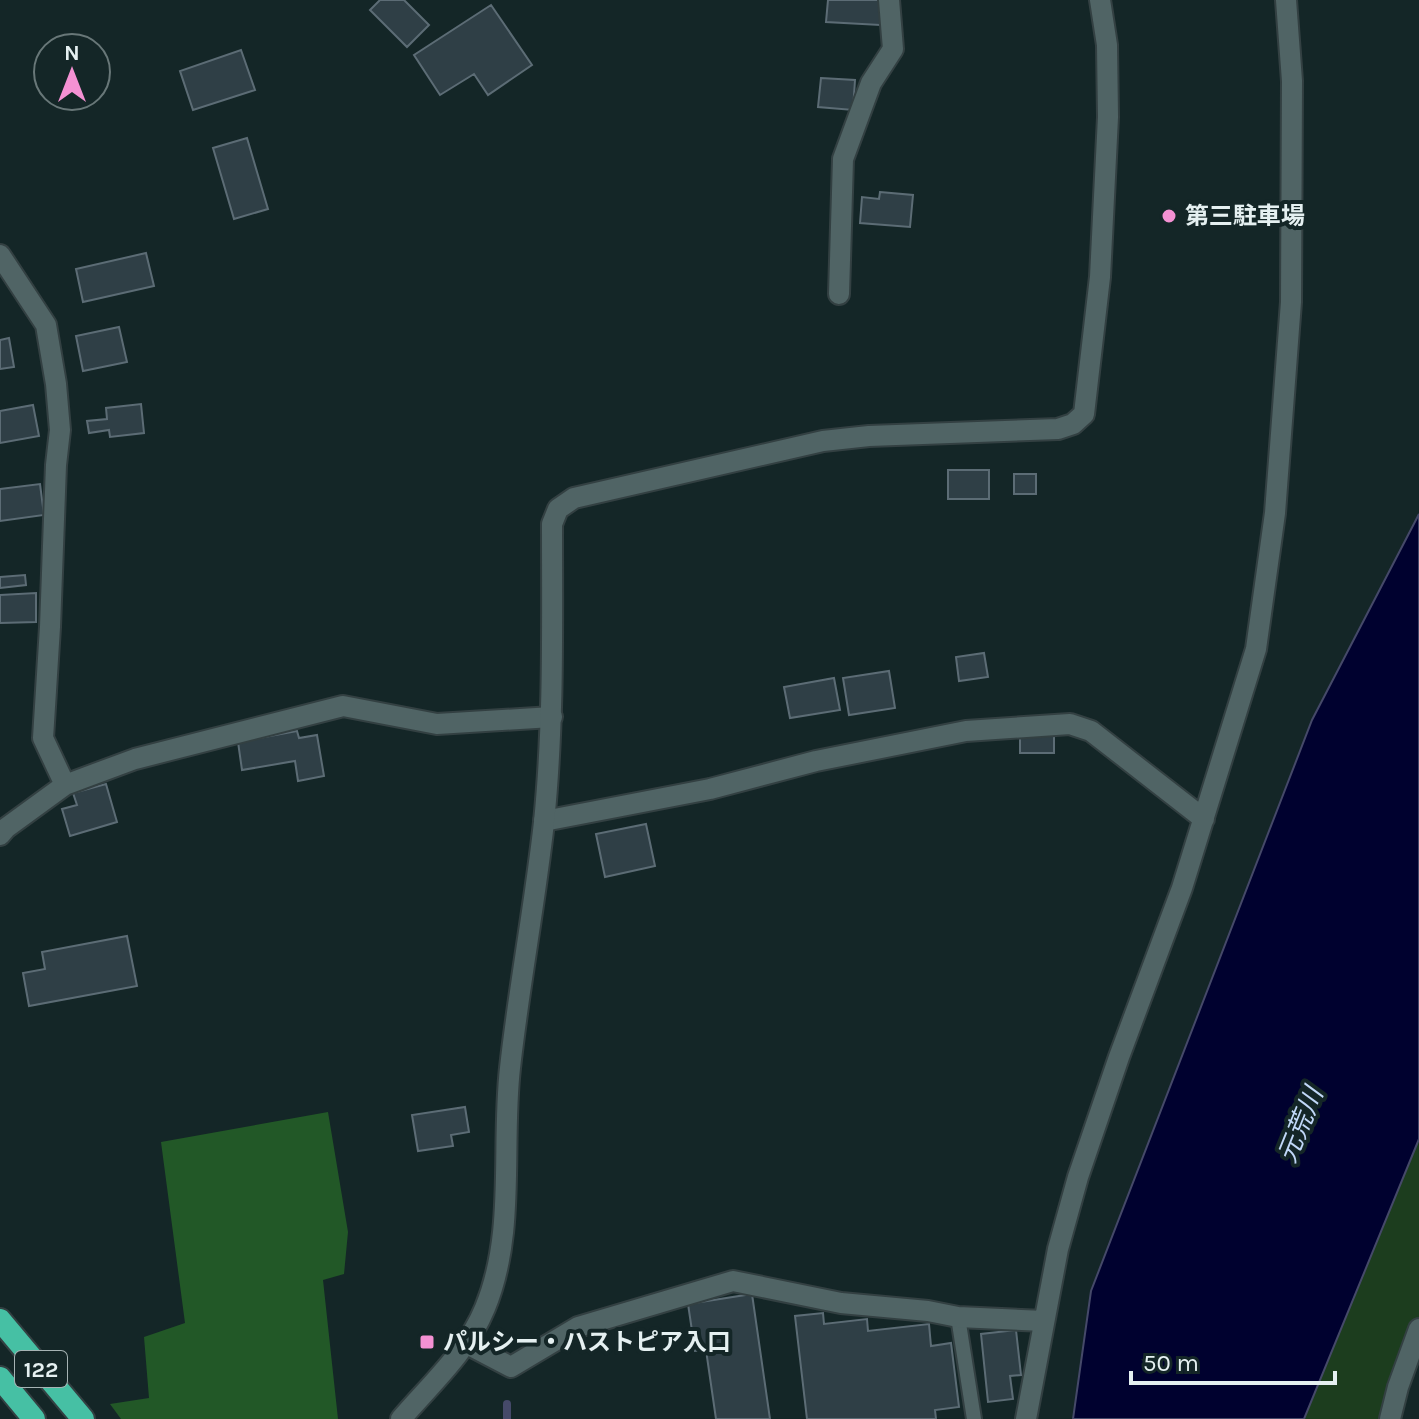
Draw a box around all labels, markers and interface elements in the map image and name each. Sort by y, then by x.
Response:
north arrow [32,32,112,112]
text: N [64,40,80,66]
place label: 第三駐車場 [1185,202,1305,230]
marker: 第三駐車場 [1160,207,1178,225]
water label: 元荒川 [1271,1080,1331,1167]
place label: パルシー・ハストピア入口 [443,1328,731,1356]
marker: パルシー・ハストピア入口 [418,1333,436,1351]
scale bar [1131,1335,1335,1385]
text: 50 m [1143,1349,1199,1377]
road number: 122 [15,1351,67,1387]

